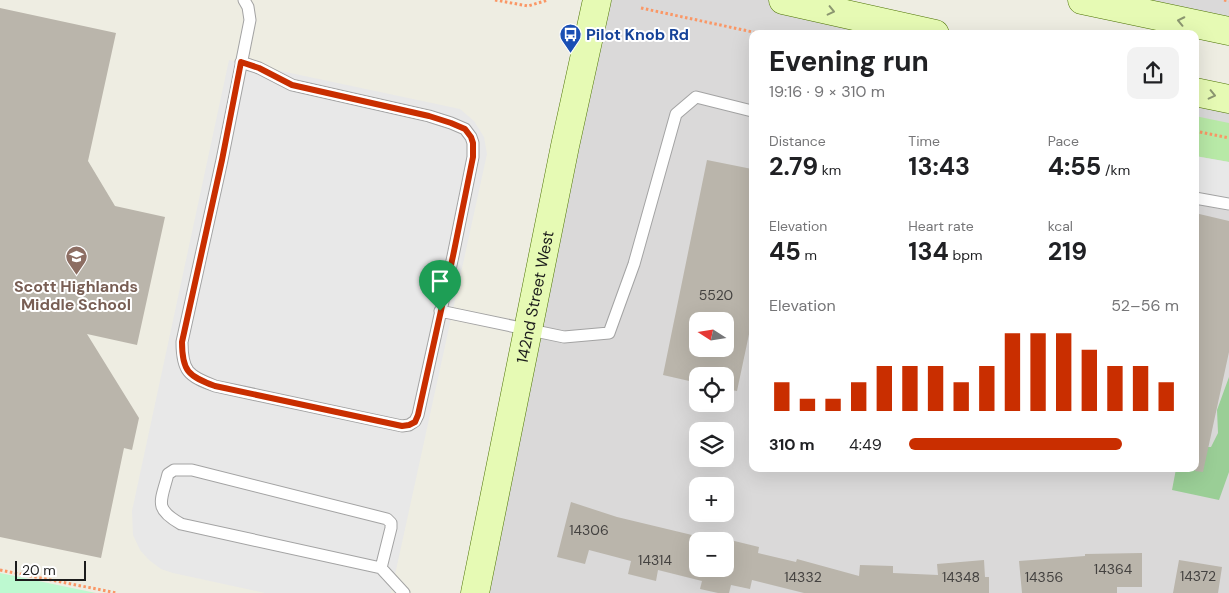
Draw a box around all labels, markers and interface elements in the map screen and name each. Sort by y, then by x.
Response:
one-way arrow [826,5,835,16]
one-way arrow [1177,16,1186,27]
bus stop icon: Pilot Knob Rd [558,22,582,53]
place label: Pilot Knob Rd [586,24,689,45]
text: Evening run [769,43,929,80]
button: share [1127,47,1179,99]
text: 19:16 · 9 × 310 m [769,81,885,102]
one-way arrow [1208,90,1216,100]
text: Distance [769,132,826,150]
text: Time [908,132,940,150]
text: Pace [1048,132,1079,150]
text: 2.79 [769,150,818,183]
text: 13:43 [908,150,970,183]
text: 4:55 [1048,150,1101,183]
text: km [818,161,841,179]
text: /km [1101,161,1130,179]
text: Elevation [769,217,827,235]
text: Heart rate [908,217,974,235]
text: kcal [1048,217,1073,235]
street label: 142nd Street West [511,229,559,365]
text: 45 [769,235,801,268]
text: 134 [908,235,949,268]
text: 219 [1048,235,1087,268]
school or university icon: Scott Highlands Middle School [64,245,88,276]
text: m [801,246,817,264]
text: bpm [949,246,983,264]
pin [419,260,461,311]
icon: arrive [426,267,454,295]
place label: Scott Highlands Middle School [14,276,138,315]
house number: 5520 [699,286,733,304]
text: Elevation [769,295,836,316]
text: 52–56 m [1111,295,1179,316]
north arrow [689,312,734,358]
map controls [689,312,734,577]
button: locate [689,367,734,412]
button: layers [689,422,734,467]
text: 310 m [769,434,814,455]
text: 4:49 [849,434,882,455]
button: + [689,477,734,522]
house number: 14306 [569,521,609,539]
button: − [689,532,734,577]
house number: 14314 [638,551,672,569]
scale bar [15,558,86,581]
house number: 14364 [1094,560,1133,578]
text: 20 m [22,561,56,579]
house number: 14372 [1180,567,1216,585]
house number: 14332 [784,568,822,586]
house number: 14348 [942,568,980,586]
house number: 14356 [1025,568,1063,586]

